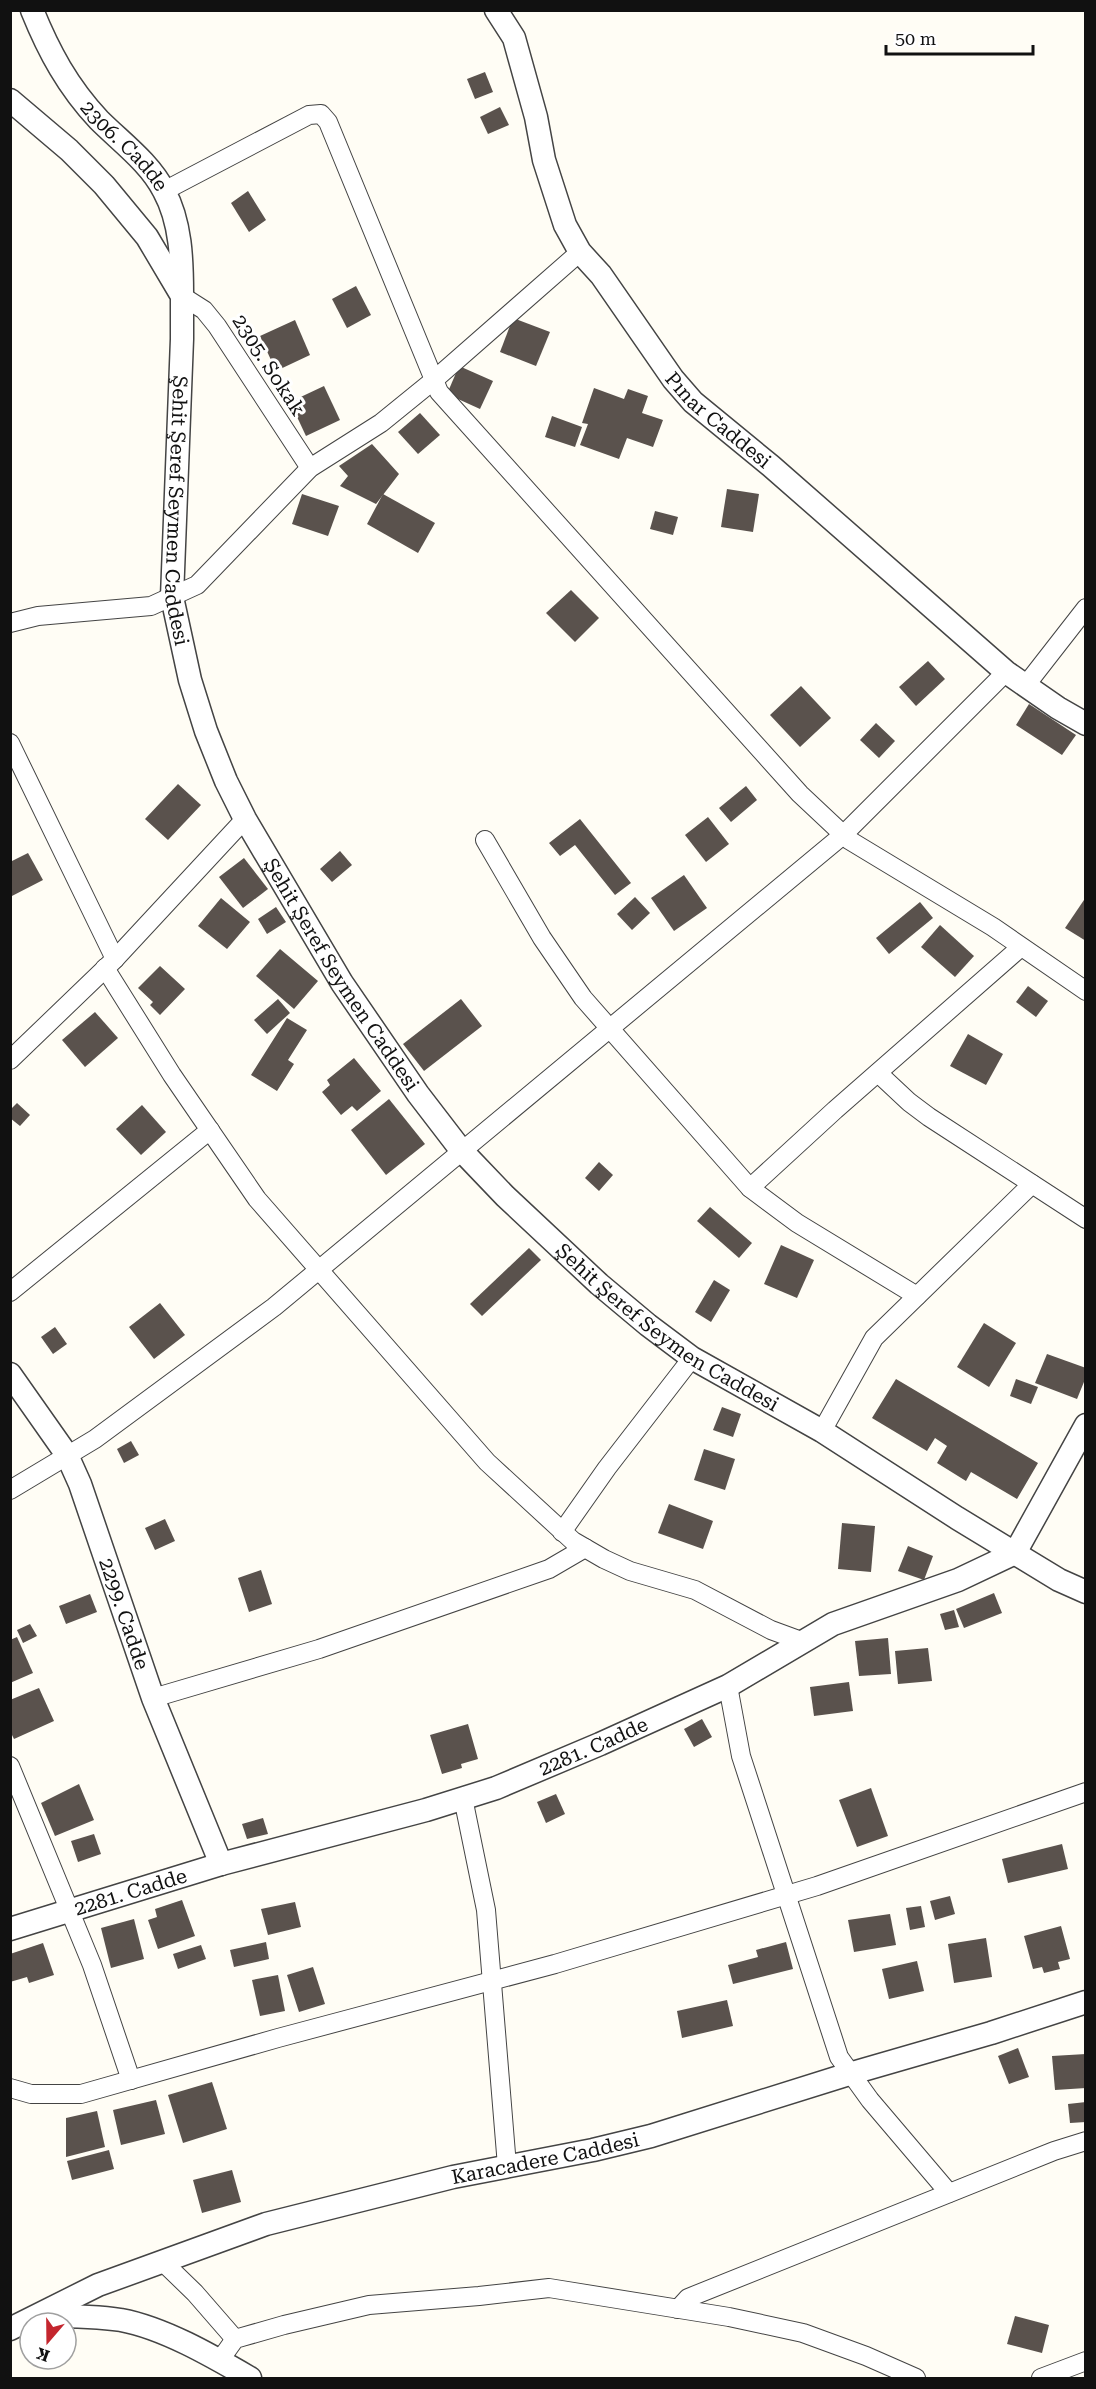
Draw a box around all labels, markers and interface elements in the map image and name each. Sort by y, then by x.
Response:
scale bar [886,18,1033,56]
text: 50 m [895,28,936,49]
street label: 2306. Cadde [75,96,174,195]
street label: 2305. Sokak [227,310,311,420]
street label: Pınar Caddesi [660,367,776,473]
street label: Şehit Şeref Seymen Caddesi [160,375,194,648]
street label: Şehit Şeref Seymen Caddesi [259,854,424,1095]
street label: Şehit Şeref Seymen Caddesi [551,1238,783,1416]
street label: 2299. Cadde [94,1555,154,1673]
street label: 2281. Cadde [535,1712,652,1781]
street label: 2281. Cadde [71,1863,190,1921]
street label: Karacadere Caddesi [449,2127,641,2189]
north arrow [18,2311,78,2371]
text: K [33,2343,52,2366]

